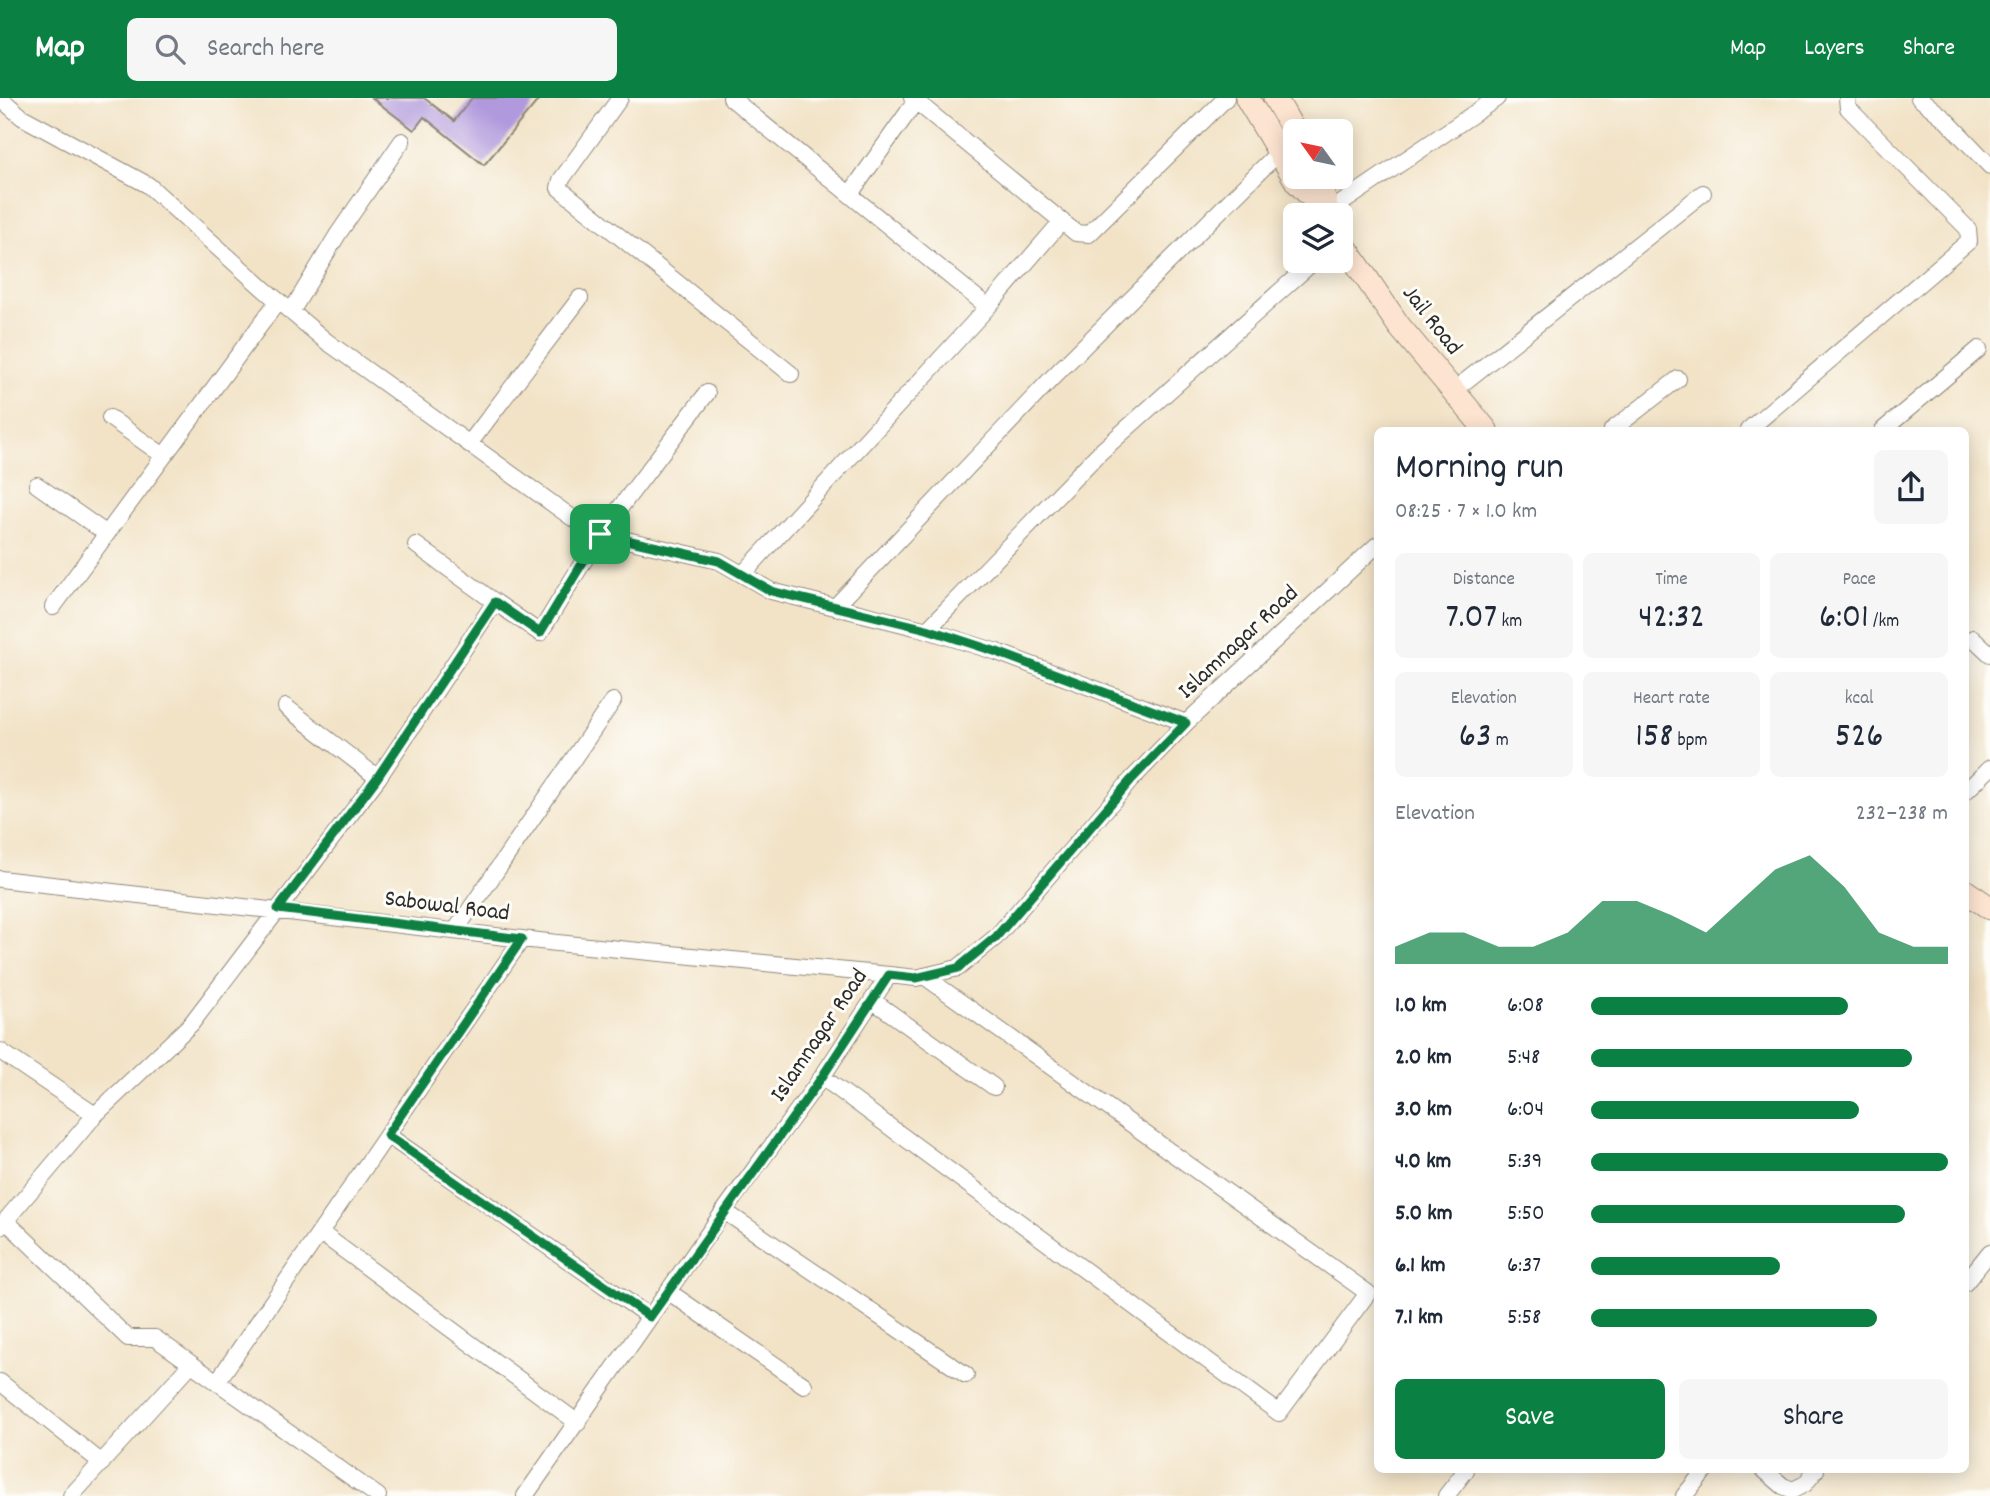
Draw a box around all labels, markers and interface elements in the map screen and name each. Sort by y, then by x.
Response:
search box [127,18,617,81]
text: Map [35,26,85,73]
icon: search [151,30,189,68]
text: Search here [207,31,325,68]
text: Map [1730,32,1766,66]
text: Layers [1804,32,1865,66]
text: Share [1903,32,1955,66]
north arrow [1283,119,1353,189]
map controls [1283,119,1353,273]
button: layers [1283,203,1353,273]
street label: Jail Road [1393,279,1469,363]
text: Morning run [1395,442,1564,497]
button: share [1874,450,1948,524]
text: 08:25 · 7 × 1.0 km [1395,496,1537,529]
pin [570,504,630,564]
icon: arrive [581,515,619,553]
text: Distance [1453,567,1515,594]
text: Time [1655,567,1688,594]
text: Pace [1842,567,1876,594]
street label: Islamnagar Road [1171,578,1307,708]
text: 7.07 [1445,594,1497,644]
text: 42:32 [1638,594,1705,644]
text: 6:01 [1819,594,1869,644]
text: km [1497,609,1522,636]
text: /km [1869,609,1899,636]
text: Elevation [1451,686,1517,713]
text: Heart rate [1633,686,1710,713]
text: kcal [1845,686,1874,713]
text: 63 [1459,713,1491,763]
text: 158 [1635,713,1673,763]
text: 526 [1835,713,1883,763]
text: m [1491,728,1509,755]
text: bpm [1673,728,1708,755]
text: Elevation [1395,798,1475,831]
text: 232–238 m [1856,798,1948,831]
street label: Sabowal Road [383,882,511,932]
street label: Islamnagar Road [763,962,877,1110]
text: 1.0 km [1395,990,1447,1023]
text: 6:08 [1507,990,1544,1023]
text: 2.0 km [1395,1042,1452,1075]
text: 5:48 [1507,1042,1540,1075]
text: 3.0 km [1395,1094,1452,1127]
text: 6:04 [1507,1094,1544,1127]
text: 4.0 km [1395,1146,1451,1179]
text: 5:39 [1507,1146,1542,1179]
text: 5.0 km [1395,1198,1453,1231]
text: 5:50 [1507,1198,1545,1231]
text: 6.1 km [1395,1250,1446,1283]
text: 6:37 [1507,1250,1541,1283]
text: 7.1 km [1395,1302,1443,1335]
text: 5:58 [1507,1302,1541,1335]
button: Save [1395,1379,1665,1459]
button: Share [1679,1379,1948,1459]

